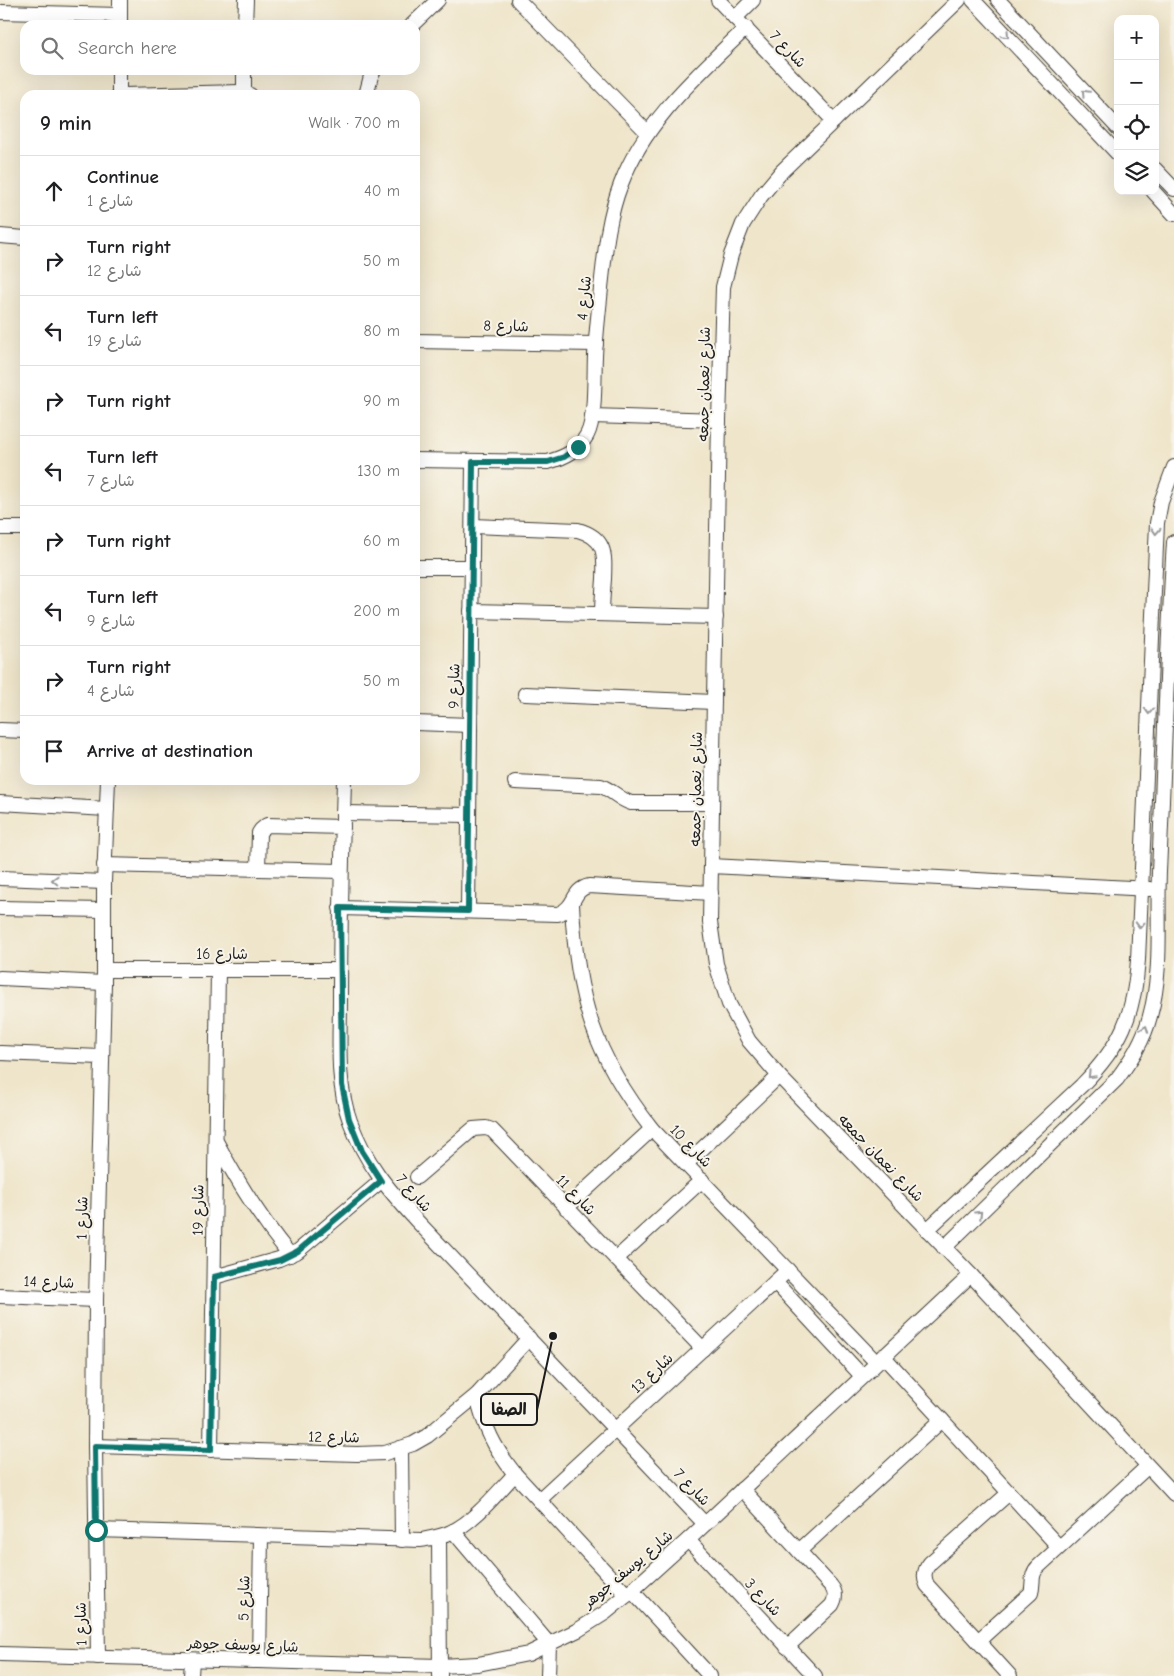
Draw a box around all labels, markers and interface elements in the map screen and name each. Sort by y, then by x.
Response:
map controls [1114,15,1159,195]
button: + [1114,15,1159,60]
search box [20,20,420,75]
street label: شارع 7 [765,27,810,72]
one-way arrow [1000,30,1009,39]
icon: search [38,34,66,62]
text: Search here [78,37,177,59]
button: − [1114,60,1159,105]
one-way arrow [1082,89,1091,98]
button: locate [1114,105,1159,150]
text: 9 min [40,111,92,135]
text: Walk · 700 m [309,114,400,132]
button: layers [1114,150,1159,195]
text: Continue [87,166,159,188]
icon: ahead [40,177,68,205]
text: 40 m [364,182,400,200]
text: شارع 1 [87,192,133,210]
text: Turn right [87,236,171,258]
icon: right [40,247,68,275]
text: 50 m [363,252,400,270]
text: شارع 12 [87,262,142,280]
street label: شارع 4 [573,275,596,321]
text: Turn left [87,306,158,328]
icon: left [40,317,68,345]
street label: شارع 8 [483,317,529,336]
text: 80 m [363,322,400,340]
street label: شارع نعمان جمعه [694,327,715,442]
text: شارع 19 [87,332,142,350]
icon: right [40,387,68,415]
text: Turn right [87,390,171,412]
text: 90 m [363,392,400,410]
route end [567,436,590,459]
text: Turn left [87,446,158,468]
icon: left [40,457,68,485]
text: 130 m [357,462,400,480]
text: شارع 7 [87,472,135,490]
icon: right [40,527,68,555]
one-way arrow [1151,527,1162,535]
text: Turn right [87,530,171,552]
text: 60 m [363,532,400,550]
text: Turn left [87,586,158,608]
icon: left [40,597,68,625]
text: 200 m [354,602,400,620]
text: شارع 9 [87,612,135,630]
text: Turn right [87,656,171,678]
street label: شارع 9 [445,663,464,709]
icon: right [40,667,68,695]
text: 50 m [363,672,400,690]
text: شارع 4 [87,682,135,700]
one-way arrow [1143,707,1154,715]
street label: شارع نعمان جمعه [686,732,707,847]
icon: arrive [40,737,68,765]
text: Arrive at destination [87,740,253,762]
one-way arrow [51,875,58,885]
one-way arrow [1134,922,1145,930]
street label: شارع 16 [196,945,248,964]
one-way arrow [1139,1026,1149,1034]
one-way arrow [1088,1070,1097,1079]
street label: شارع نعمان جمعه [834,1110,927,1206]
street label: شارع 10 [666,1121,716,1172]
street label: شارع 7 [392,1170,435,1216]
street label: شارع 11 [552,1171,600,1220]
street label: شارع 19 [189,1184,208,1236]
street label: شارع 1 [73,1196,92,1240]
one-way arrow [974,1211,983,1220]
street label: شارع 14 [23,1272,75,1293]
street label: شارع 13 [627,1349,677,1398]
callout: الصفا [481,1394,537,1425]
text: الصفا [491,1401,527,1419]
street label: شارع 12 [308,1428,360,1447]
street label: شارع 7 [669,1465,714,1510]
route start [85,1519,108,1542]
street label: شارع يوسف جوهر [578,1526,677,1614]
street label: شارع 3 [740,1574,785,1620]
street label: شارع 5 [235,1575,254,1621]
street label: شارع 1 [72,1602,91,1646]
street label: شارع يوسف جوهر [185,1634,299,1657]

